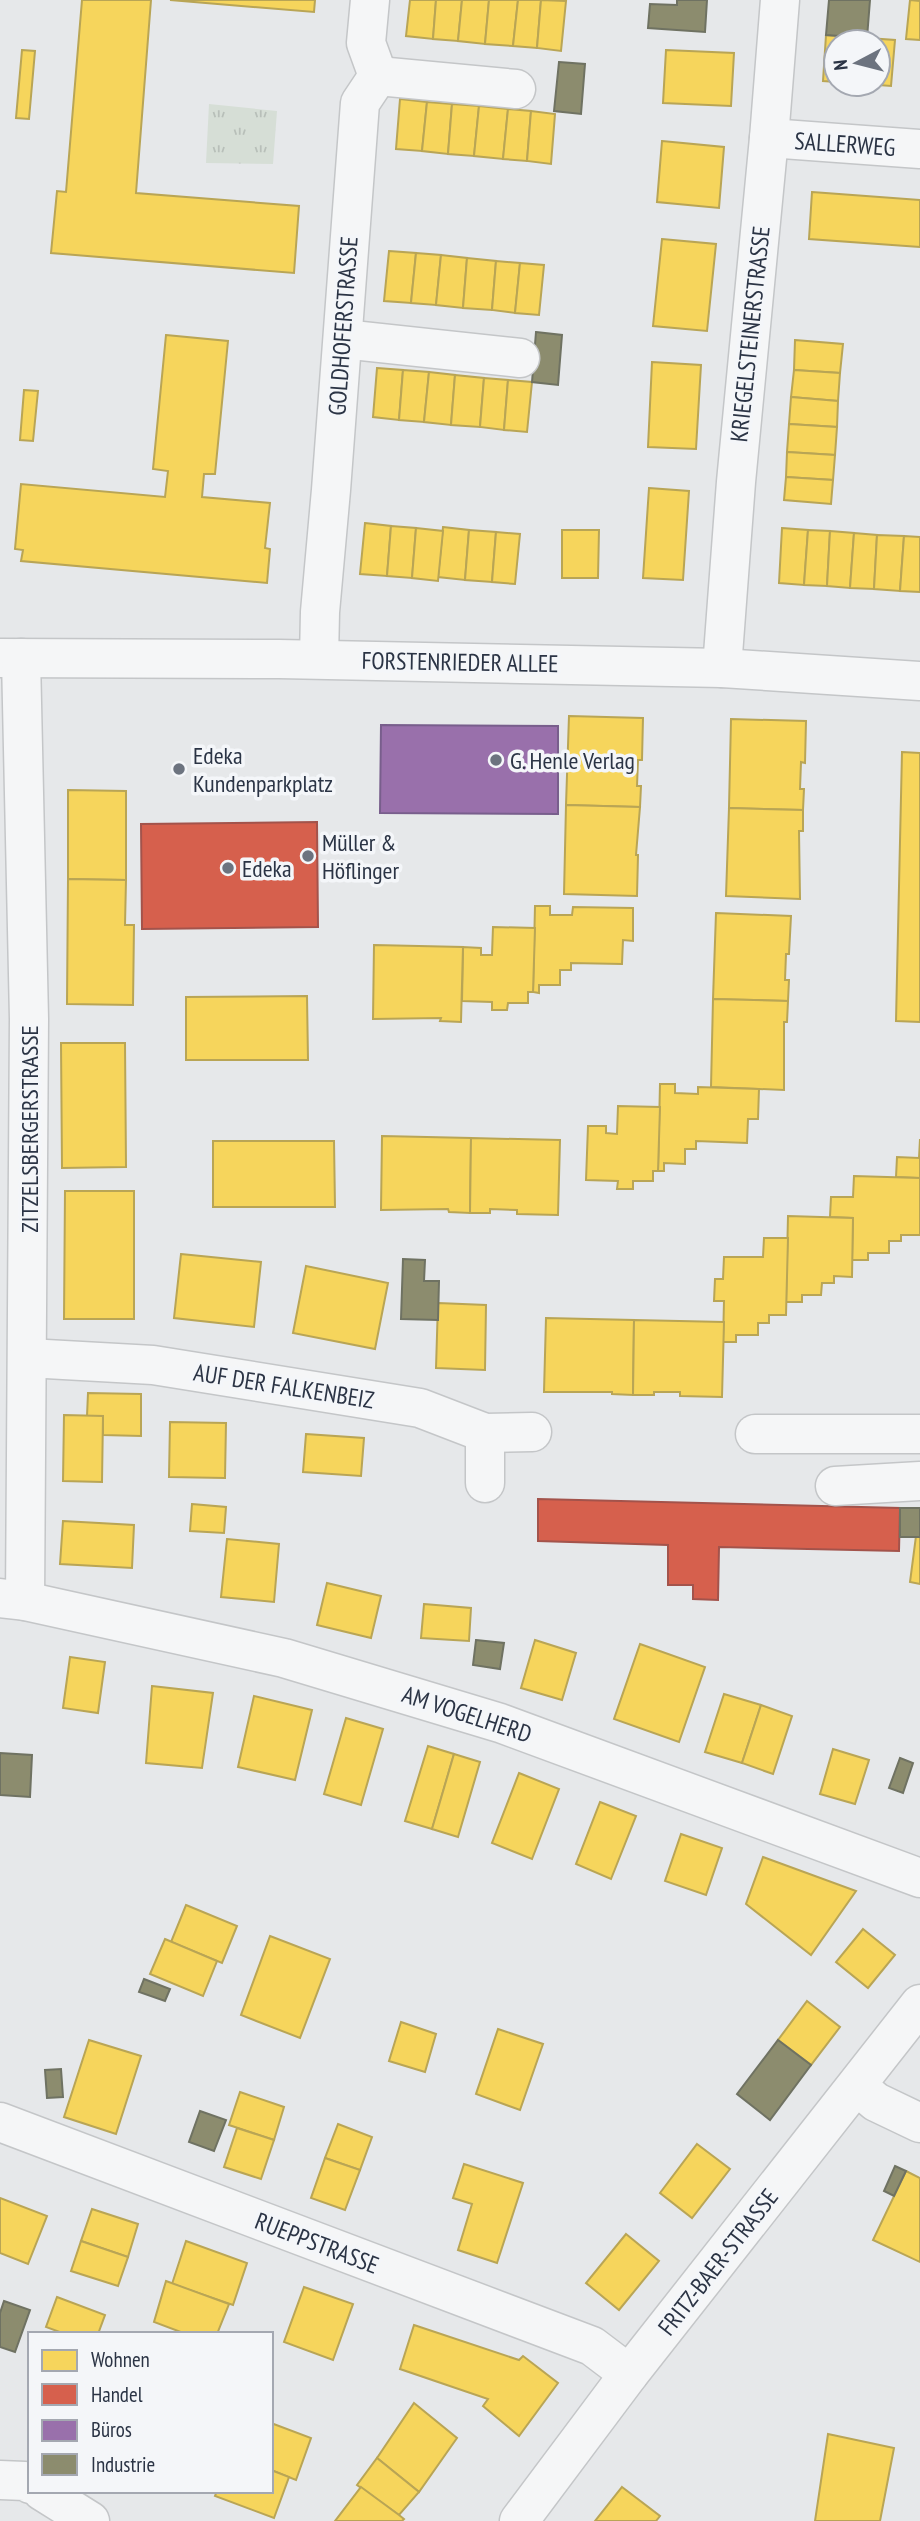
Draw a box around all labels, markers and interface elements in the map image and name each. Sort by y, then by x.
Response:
north arrow [822,28,892,98]
text: N [828,59,853,72]
street label: SALLERWEG [794,125,896,163]
street label: KRIEGELSTEINERSTRASSE [723,224,777,444]
street label: GOLDHOFERSTRASSE [321,235,365,417]
street label: FORSTENRIEDER ALLEE [361,645,559,679]
place label: Edeka Kundenparkplatz [193,740,333,799]
place label: G. Henle Verlag [510,745,635,776]
marker: G. Henle Verlag [488,752,504,768]
marker: Edeka Kundenparkplatz [171,761,187,777]
place label: Müller & Höflinger [322,827,400,886]
marker: Müller & Höflinger [300,848,316,864]
place label: Edeka [242,853,292,884]
marker: Edeka [220,860,236,876]
street label: ZITZELSBERGERSTRASSE [14,1025,45,1233]
street label: AUF DER FALKENBEIZ [192,1356,376,1416]
street label: AM VOGELHERD [398,1679,536,1749]
street label: FRITZ-BAER-STRASSE [651,2182,785,2342]
street label: RUEPPSTRASSE [251,2205,383,2281]
legend [28,2332,273,2493]
text: Wohnen [91,2346,150,2373]
text: Handel [91,2381,143,2408]
text: Büros [91,2416,132,2443]
text: Industrie [91,2451,155,2478]

